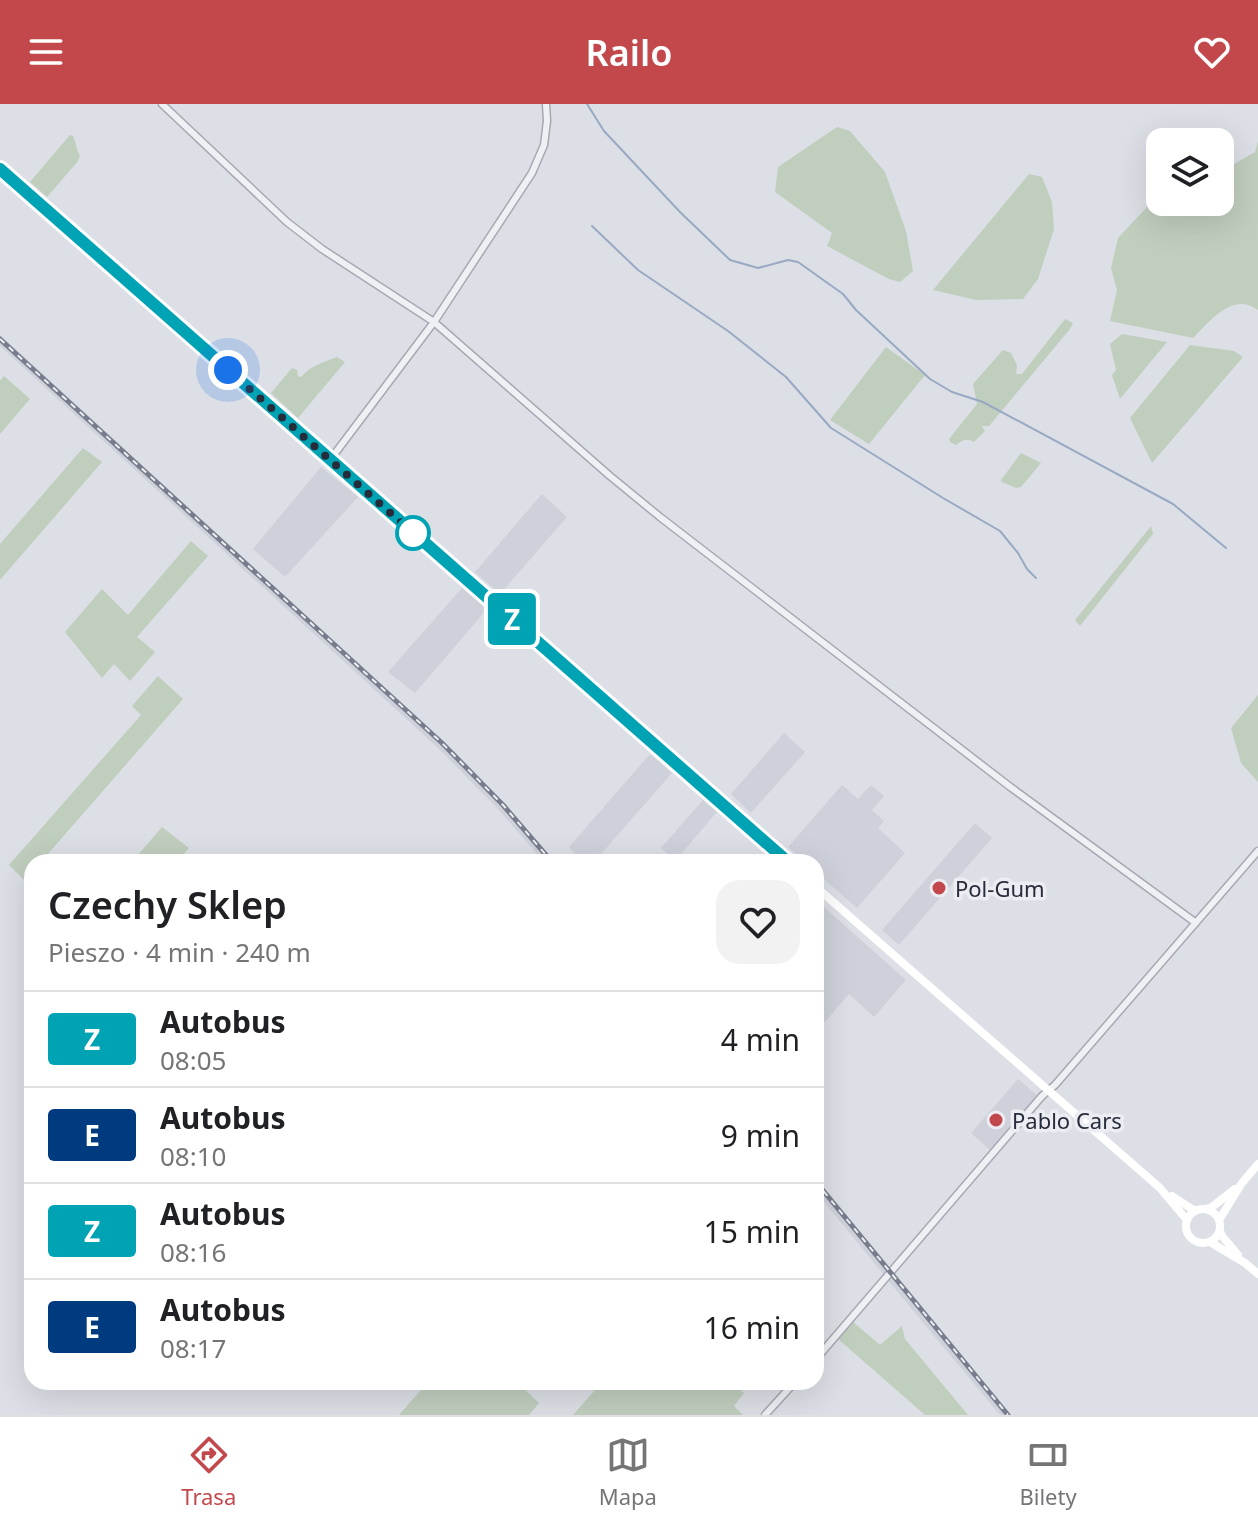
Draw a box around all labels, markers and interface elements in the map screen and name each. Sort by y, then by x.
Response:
text: Railo [586,28,672,77]
icon: menu [24,30,68,74]
icon: heart [1190,30,1234,74]
map controls [1146,128,1234,216]
button: layers [1146,128,1234,216]
your location [208,350,248,390]
unlabelled marker [396,516,430,550]
line badge: Z [486,593,538,645]
text: Z [504,600,520,638]
place label: Pol-Gum [955,873,1045,903]
text: Czechy Sklep [48,878,287,930]
marker: Pol-Gum [930,879,948,897]
button: heart [716,880,800,964]
text: Pieszo · 4 min · 240 m [48,934,311,970]
text: Autobus [160,1001,286,1042]
text: 4 min [721,1019,800,1060]
text: Z [84,1020,100,1058]
text: 08:05 [160,1042,226,1078]
text: Autobus [160,1097,286,1138]
place label: Pablo Cars [1012,1105,1122,1135]
marker: Pablo Cars [987,1111,1005,1129]
text: 9 min [721,1115,800,1156]
text: E [84,1116,100,1154]
text: 08:10 [160,1138,226,1174]
text: Autobus [160,1193,286,1234]
text: 15 min [704,1211,800,1252]
text: Z [84,1212,100,1250]
text: 08:16 [160,1234,226,1270]
text: Autobus [160,1289,286,1330]
text: 16 min [704,1307,800,1348]
text: E [84,1308,100,1346]
text: 08:17 [160,1330,226,1366]
tab: Trasa [181,1433,236,1511]
tab: Mapa [599,1433,657,1511]
tab: Bilety [1019,1433,1077,1511]

